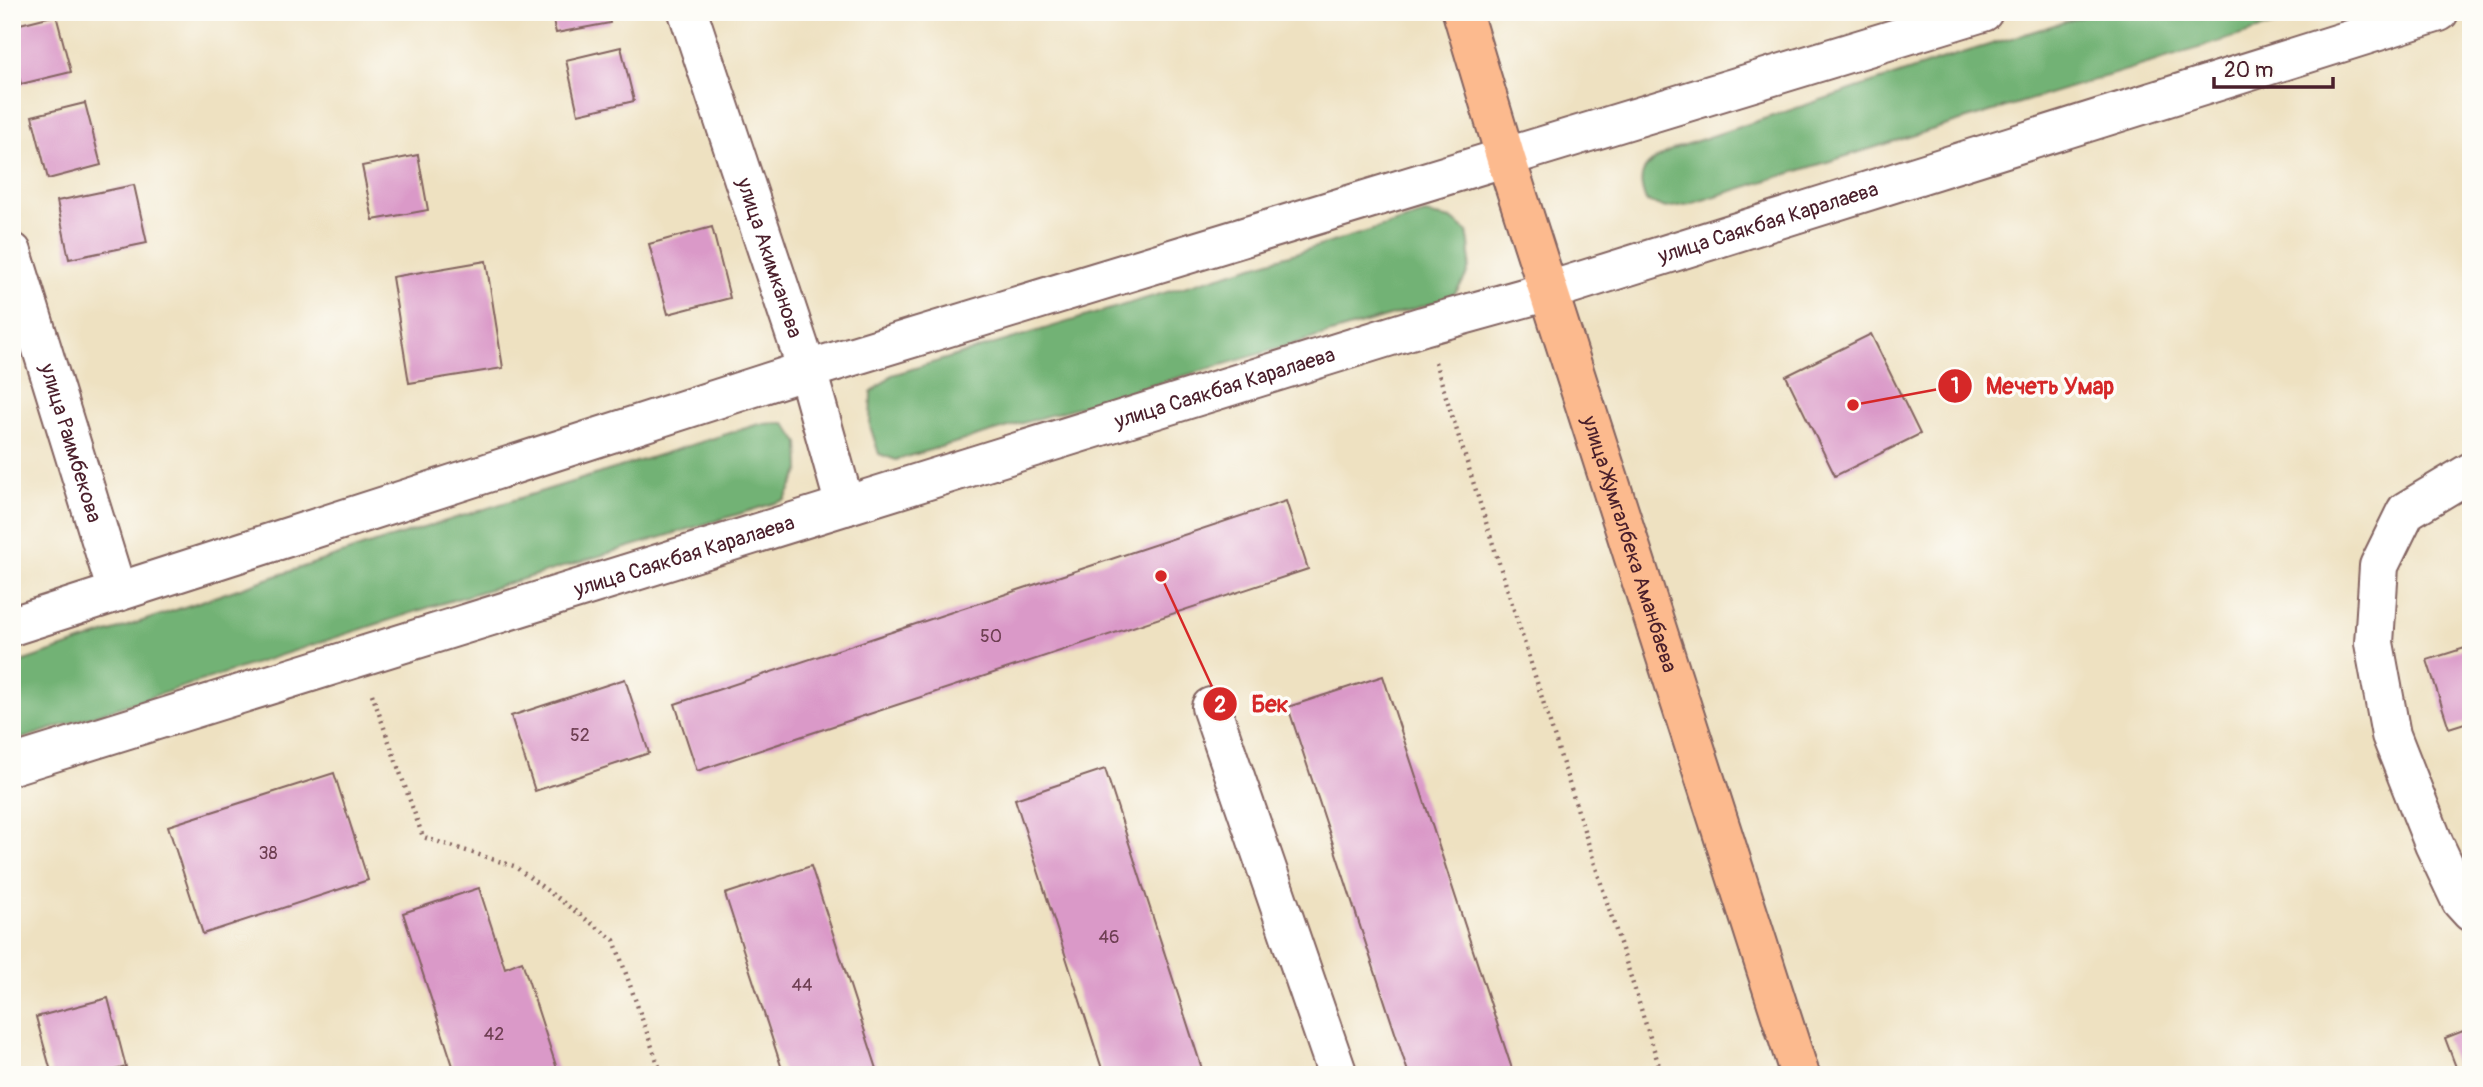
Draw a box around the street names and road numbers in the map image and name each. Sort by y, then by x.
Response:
street label: улица Акимканова [730,173,808,341]
street label: улица Саякбая Каралаева [1654,176,1882,270]
street label: улица Саякбая Каралаева [1110,341,1338,435]
street label: улица Раимбекова [33,360,108,526]
street label: улица Жумгалбека Аманбаева [1575,412,1683,676]
street label: улица Саякбая Каралаева [570,509,798,604]

